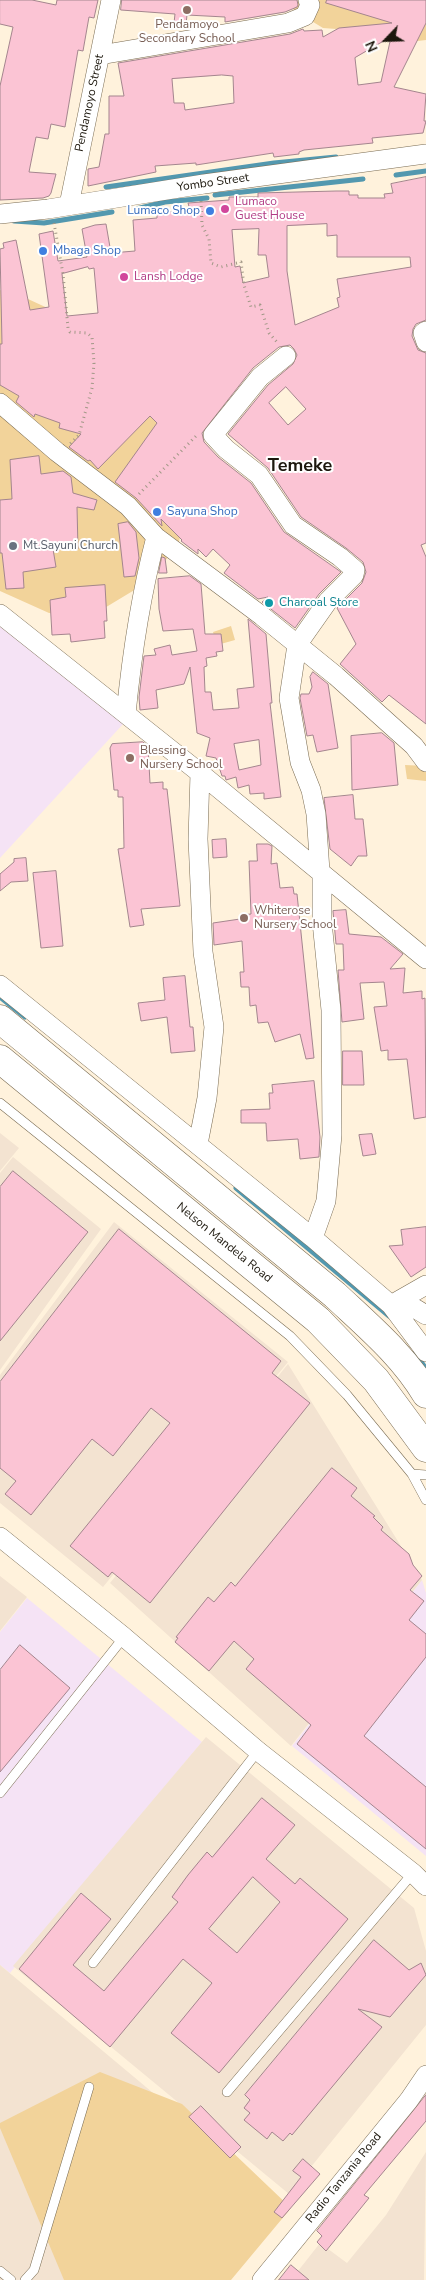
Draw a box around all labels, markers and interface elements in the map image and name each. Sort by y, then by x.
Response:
marker: Pendamoyo Secondary School [181,4,193,16]
north arrow [361,15,411,65]
place label: Pendamoyo Secondary School [139,18,235,46]
text: N [361,38,383,55]
street label: Pendamoyo Street [73,53,107,153]
street label: Yombo Street [176,171,250,195]
place label: Lumaco Guest House [235,195,305,223]
marker: Lumaco Guest House [219,203,231,215]
place label: Lumaco Shop [127,204,200,218]
marker: Lumaco Shop [204,205,216,217]
place label: Mbaga Shop [53,244,121,258]
marker: Mbaga Shop [37,245,49,257]
place label: Lansh Lodge [134,270,203,284]
marker: Lansh Lodge [118,271,130,283]
district label: Temeke [268,456,332,478]
place label: Sayuna Shop [167,505,238,519]
marker: Sayuna Shop [151,506,163,518]
place label: Mt.Sayuni Church [23,539,118,553]
marker: Mt.Sayuni Church [7,540,19,552]
place label: Charcoal Store [279,596,358,610]
marker: Charcoal Store [263,597,275,609]
place label: Blessing Nursery School [140,744,223,772]
marker: Blessing Nursery School [124,752,136,764]
place label: Whiterose Nursery School [254,904,337,932]
marker: Whiterose Nursery School [238,912,250,924]
street label: Nelson Mandela Road [173,1200,275,1286]
street label: Radio Tanzania Road [303,2130,385,2226]

